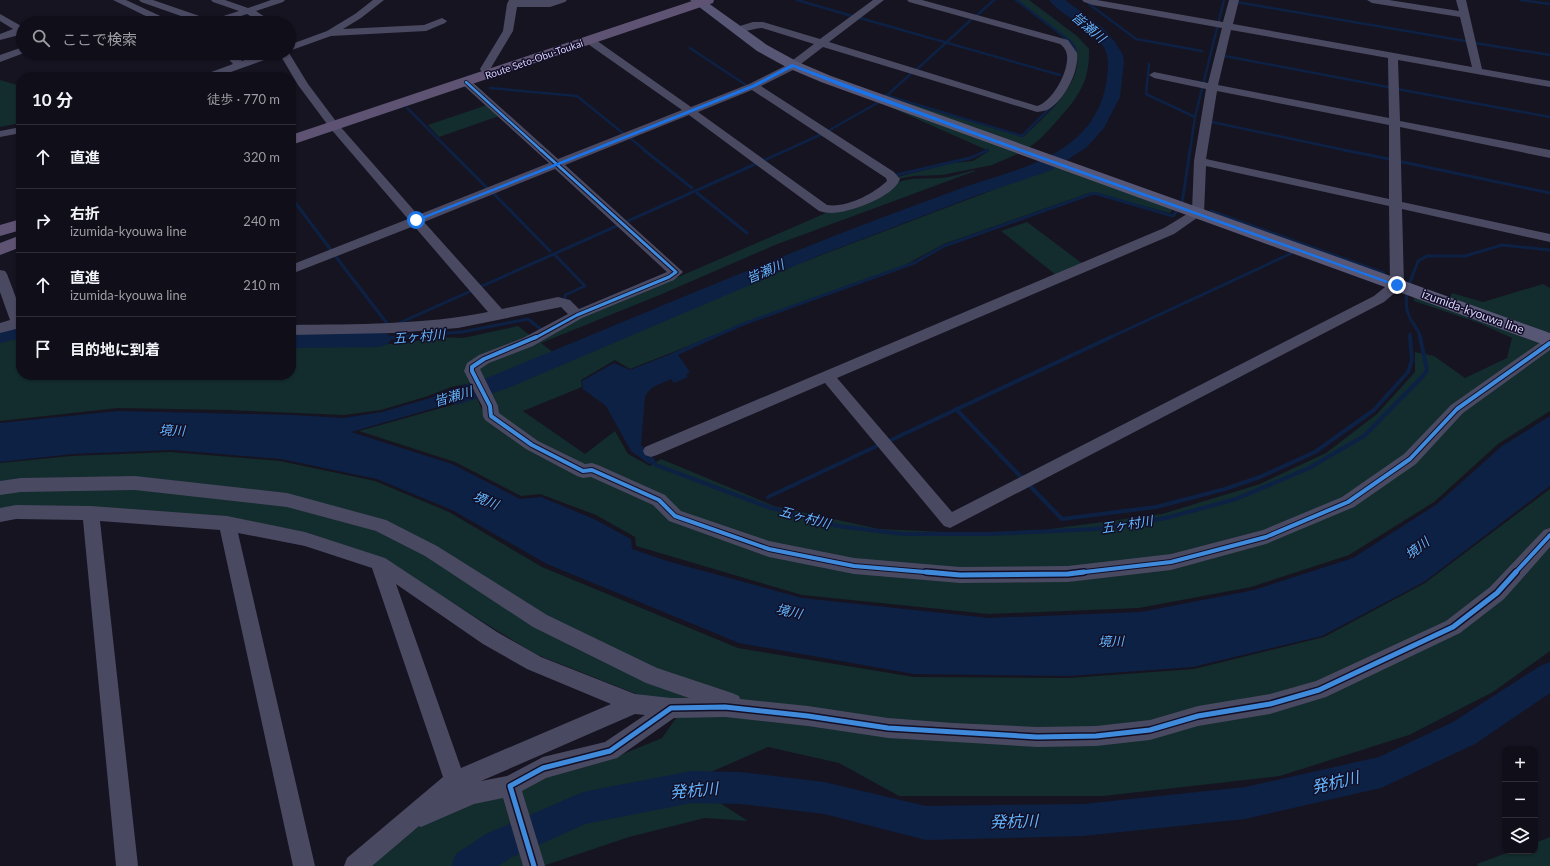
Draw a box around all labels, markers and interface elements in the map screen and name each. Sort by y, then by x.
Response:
water label: 皆瀬川 [1069,8,1111,47]
search box [16,16,296,60]
icon: search [30,27,52,49]
text: ここで検索 [62,30,137,48]
street label: Route Seto-Obu-Toukai [483,37,585,81]
text: 10 分 [32,89,73,110]
text: 徒歩 · 770 m [207,91,280,107]
icon: ahead [32,146,54,168]
text: 直進 [70,148,100,166]
text: 320 m [243,149,280,165]
text: 右折 [70,204,100,222]
icon: right [32,210,54,232]
route start [407,211,425,229]
text: 240 m [243,213,280,229]
text: izumida-kyouwa line [70,223,187,239]
water label: 皆瀬川 [744,255,788,286]
text: 直進 [70,268,100,286]
icon: ahead [32,274,54,296]
route end [1388,276,1406,294]
text: 210 m [243,277,280,293]
street label: izumida-kyouwa line [1420,286,1526,337]
text: izumida-kyouwa line [70,287,187,303]
water label: 五ヶ村川 [392,326,448,346]
icon: arrive [32,338,54,360]
text: 目的地に到着 [70,340,160,358]
water label: 皆瀬川 [432,382,476,409]
water label: 境川 [159,422,187,439]
water label: 境川 [471,488,503,513]
water label: 五ヶ村川 [778,503,834,532]
water label: 五ヶ村川 [1100,512,1156,536]
water label: 境川 [1402,532,1434,562]
water label: 境川 [775,600,805,622]
water label: 境川 [1098,633,1126,649]
map controls [1502,746,1538,854]
button: + [1502,746,1538,782]
water label: 発杭川 [1309,766,1362,796]
water label: 発杭川 [669,778,721,801]
button: − [1502,782,1538,818]
water label: 発杭川 [990,811,1040,830]
button: layers [1502,818,1538,854]

